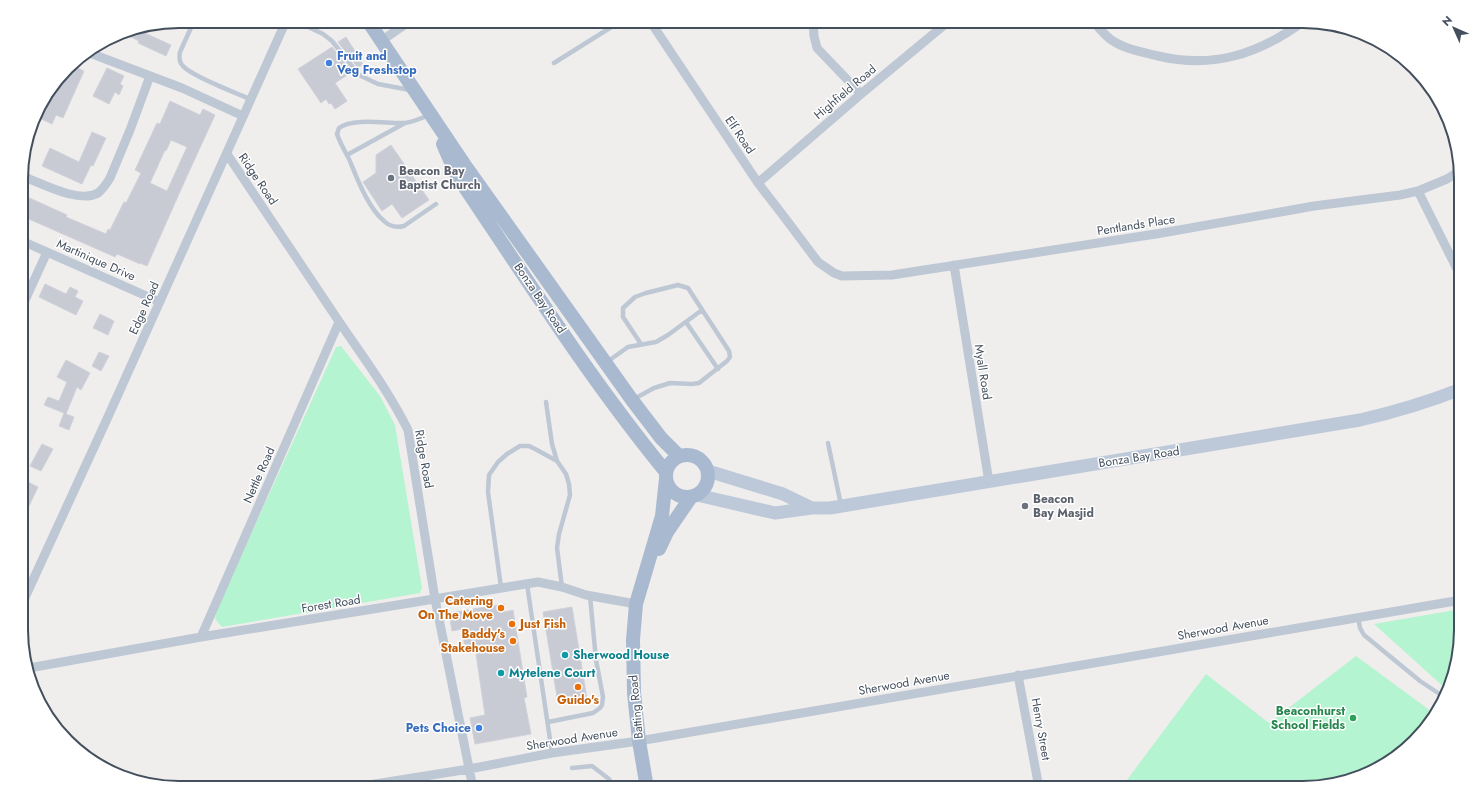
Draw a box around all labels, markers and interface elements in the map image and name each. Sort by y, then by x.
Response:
north arrow [1434,8,1474,48]
text: N [1438,12,1456,30]
place label: Fruit and Veg Freshstop [336,47,417,79]
marker: Fruit and Veg Freshstop [324,58,334,68]
street label: Highfield Road [810,60,880,124]
street label: Elf Road [721,112,759,158]
street label: Ridge Road [234,149,282,209]
place label: Beacon Bay Baptist Church [399,162,481,194]
marker: Beacon Bay Baptist Church [386,173,396,183]
street label: Pentlands Place [1096,210,1176,240]
street label: Martinique Drive [54,235,138,285]
street label: Bonza Bay Road [510,259,570,337]
street label: Edge Road [124,279,164,337]
street label: Myall Road [970,343,996,401]
street label: Ridge Road [410,428,438,490]
street label: Bonza Bay Road [1097,442,1181,472]
street label: Nettle Road [239,444,279,506]
place label: Beacon Bay Masjid [1033,490,1094,522]
marker: Beacon Bay Masjid [1020,501,1030,511]
street label: Forest Road [300,590,362,618]
place label: Catering On The Move [418,592,493,624]
marker: Catering On The Move [496,603,506,613]
street label: Sherwood Avenue [1176,611,1270,645]
place label: Just Fish [518,615,566,633]
marker: Just Fish [507,619,517,629]
place label: Baddy's Stakehouse [440,625,506,657]
marker: Baddy's Stakehouse [508,636,518,646]
place label: Sherwood House [573,646,669,664]
marker: Sherwood House [560,650,570,660]
place label: Mytelene Court [509,664,595,682]
street label: Sherwood Avenue [857,666,951,700]
marker: Mytelene Court [496,668,506,678]
street label: Batting Road [624,674,648,740]
marker: Guido's [573,682,583,692]
place label: Guido's [557,691,600,709]
street label: Henry Street [1027,696,1055,762]
place label: Beaconhurst School Fields [1271,702,1346,734]
marker: Beaconhurst School Fields [1348,713,1358,723]
place label: Pets Choice [406,719,471,737]
marker: Pets Choice [474,723,484,733]
street label: Sherwood Avenue [525,723,619,755]

